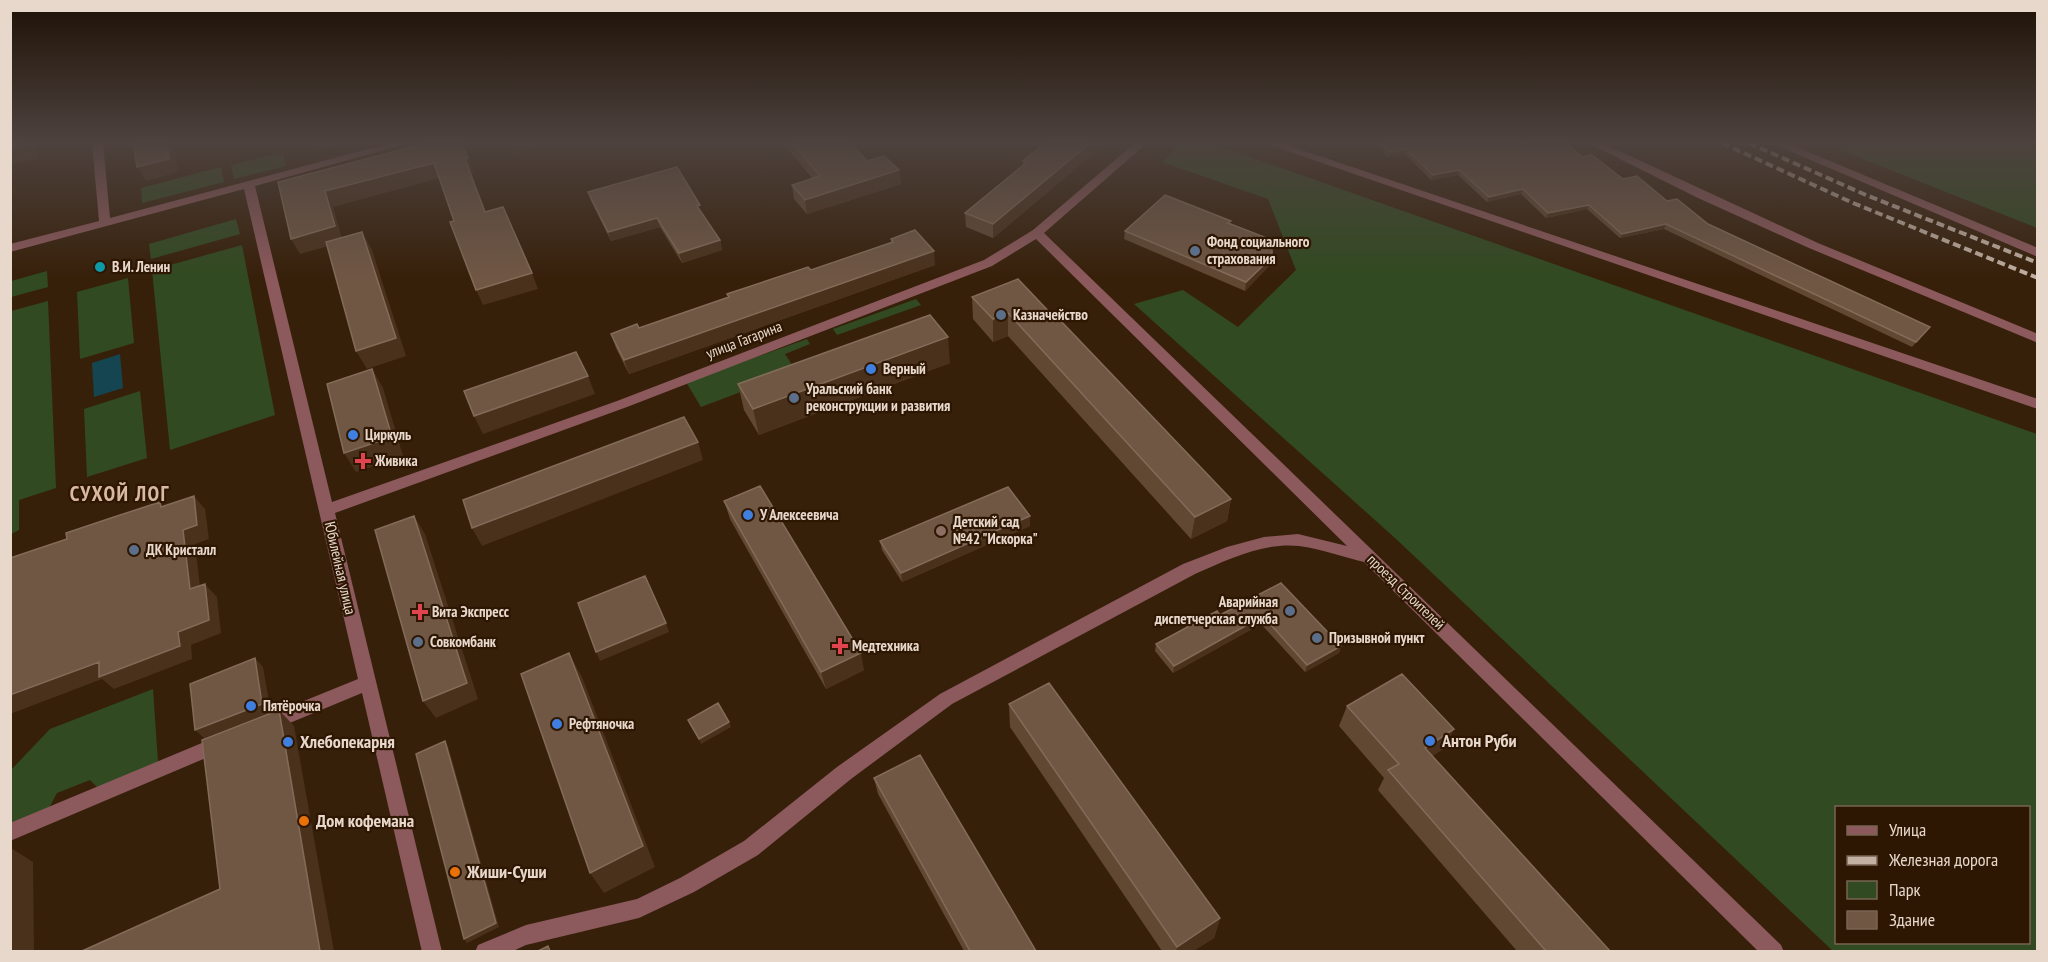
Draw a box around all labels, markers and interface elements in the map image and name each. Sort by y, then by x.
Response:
place label: Фонд социального страхования [1207,232,1310,268]
marker: Фонд социального страхования [1188,244,1202,258]
place label: В.И. Ленин [112,257,170,276]
marker: В.И. Ленин [93,260,107,274]
place label: Казначейство [1013,305,1088,324]
marker: Казначейство [994,308,1008,322]
street label: улица Гагарина [703,316,785,363]
place label: Верный [883,359,926,378]
marker: Верный [864,362,878,376]
place label: Уральский банк реконструкции и развития [805,379,950,415]
marker: Уральский банк реконструкции и развития [787,391,801,405]
place label: Циркуль [365,425,411,444]
marker: Циркуль [346,428,360,442]
place label: Живика [374,451,418,470]
marker: Живика [356,454,370,468]
district label: СУХОЙ ЛОГ [70,480,170,507]
place label: У Алексеевича [759,505,839,524]
marker: У Алексеевича [741,508,755,522]
place label: Детский сад №42 "Искорка" [953,512,1038,548]
street label: Юбилейная улица [321,520,360,616]
marker: Детский сад №42 "Искорка" [934,524,948,538]
place label: ДК Кристалл [146,540,216,559]
marker: ДК Кристалл [127,543,141,557]
street label: проезд Строителей [1364,550,1449,633]
place label: Аварийная диспетчерская служба [1154,592,1278,628]
place label: Вита Экспресс [432,602,510,621]
marker: Аварийная диспетчерская служба [1283,604,1297,618]
marker: Вита Экспресс [413,605,427,619]
place label: Призывной пункт [1329,628,1425,647]
marker: Призывной пункт [1310,631,1324,645]
place label: Совкомбанк [430,632,497,651]
marker: Совкомбанк [411,635,425,649]
place label: Медтехника [852,636,919,655]
marker: Медтехника [833,639,847,653]
place label: Пятёрочка [263,696,321,715]
marker: Пятёрочка [244,699,258,713]
place label: Рефтяночка [569,714,634,733]
marker: Рефтяночка [550,717,564,731]
place label: Антон Руби [1441,729,1517,752]
place label: Хлебопекарня [300,730,395,753]
marker: Антон Руби [1423,734,1437,748]
marker: Хлебопекарня [281,735,295,749]
legend [1835,806,2030,944]
place label: Дом кофемана [316,809,414,832]
marker: Дом кофемана [297,814,311,828]
text: Улица [1889,818,1926,841]
text: Железная дорога [1888,848,1998,871]
place label: Жиши-Суши [466,860,547,883]
marker: Жиши-Суши [448,865,462,879]
text: Парк [1889,878,1920,901]
text: Здание [1889,908,1935,931]

